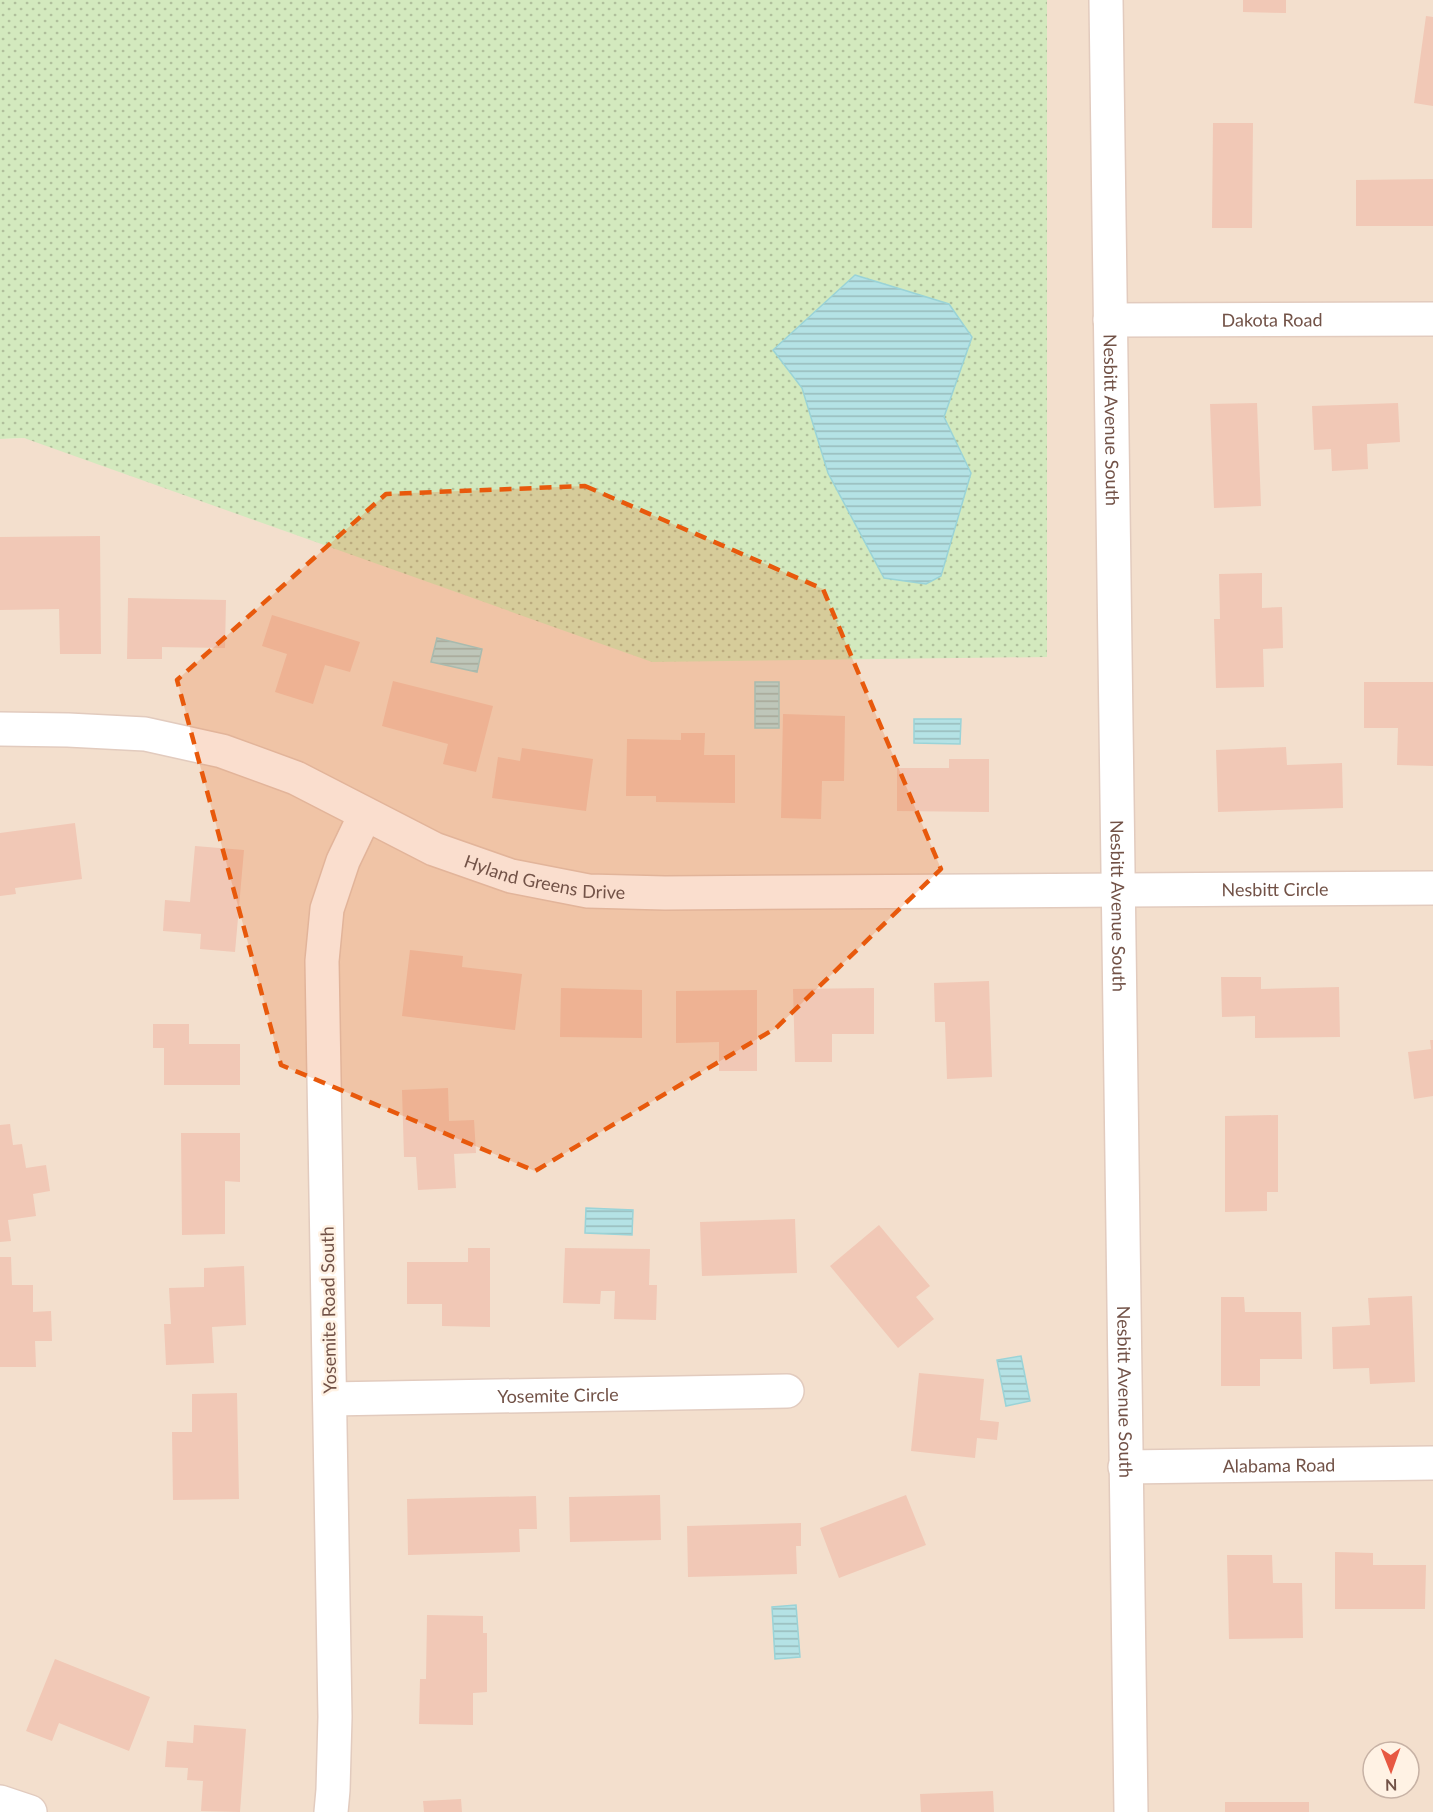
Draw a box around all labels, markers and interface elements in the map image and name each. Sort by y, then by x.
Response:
street label: Dakota Road [1221,308,1323,331]
street label: Nesbitt Avenue South [1100,334,1124,506]
street label: Nesbitt Avenue South [1106,820,1131,992]
street label: Hyland Greens Drive [461,849,626,903]
street label: Nesbitt Circle [1221,878,1329,900]
street label: Yosemite Road South [316,1226,340,1394]
street label: Nesbitt Avenue South [1113,1306,1137,1478]
street label: Yosemite Circle [497,1383,619,1407]
street label: Alabama Road [1222,1453,1336,1477]
north arrow [1361,1740,1421,1800]
text: N [1385,1776,1398,1795]

